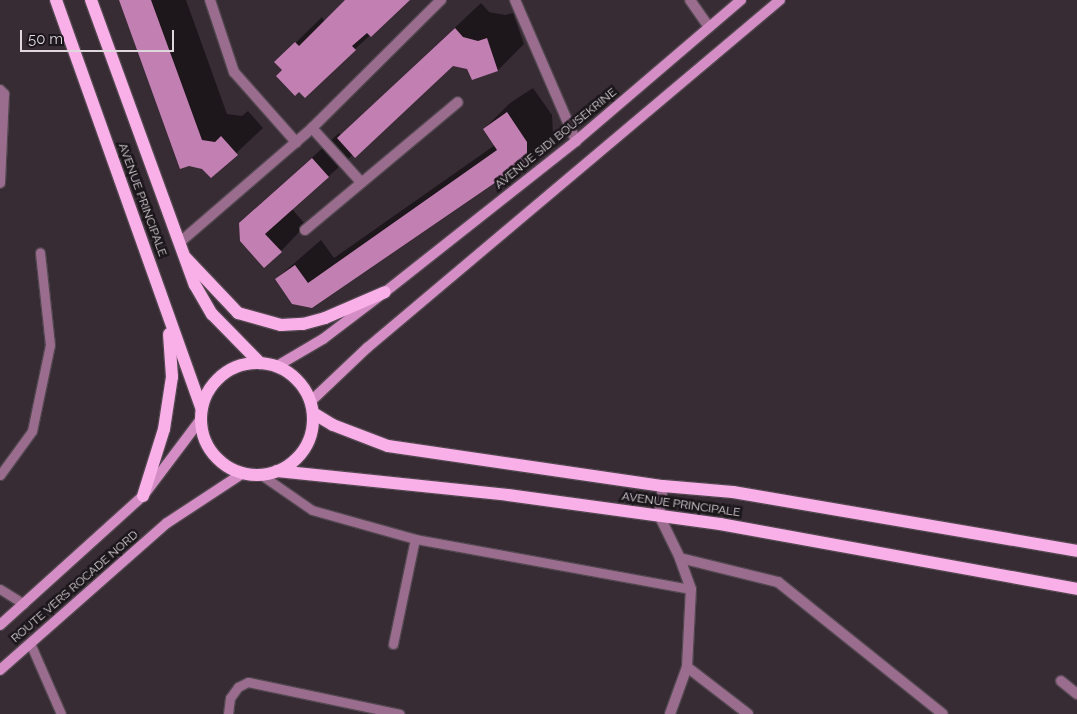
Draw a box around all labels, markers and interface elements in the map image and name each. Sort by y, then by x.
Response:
scale bar [22,20,176,52]
text: 50 m [28,30,63,48]
street label: AVENUE SIDI BOUSEKRINE [492,86,620,192]
street label: AVENUE PRINCIPALE [115,141,169,259]
street label: AVENUE PRINCIPALE [621,490,741,520]
street label: ROUTE VERS ROCADE NORD [8,528,142,646]

